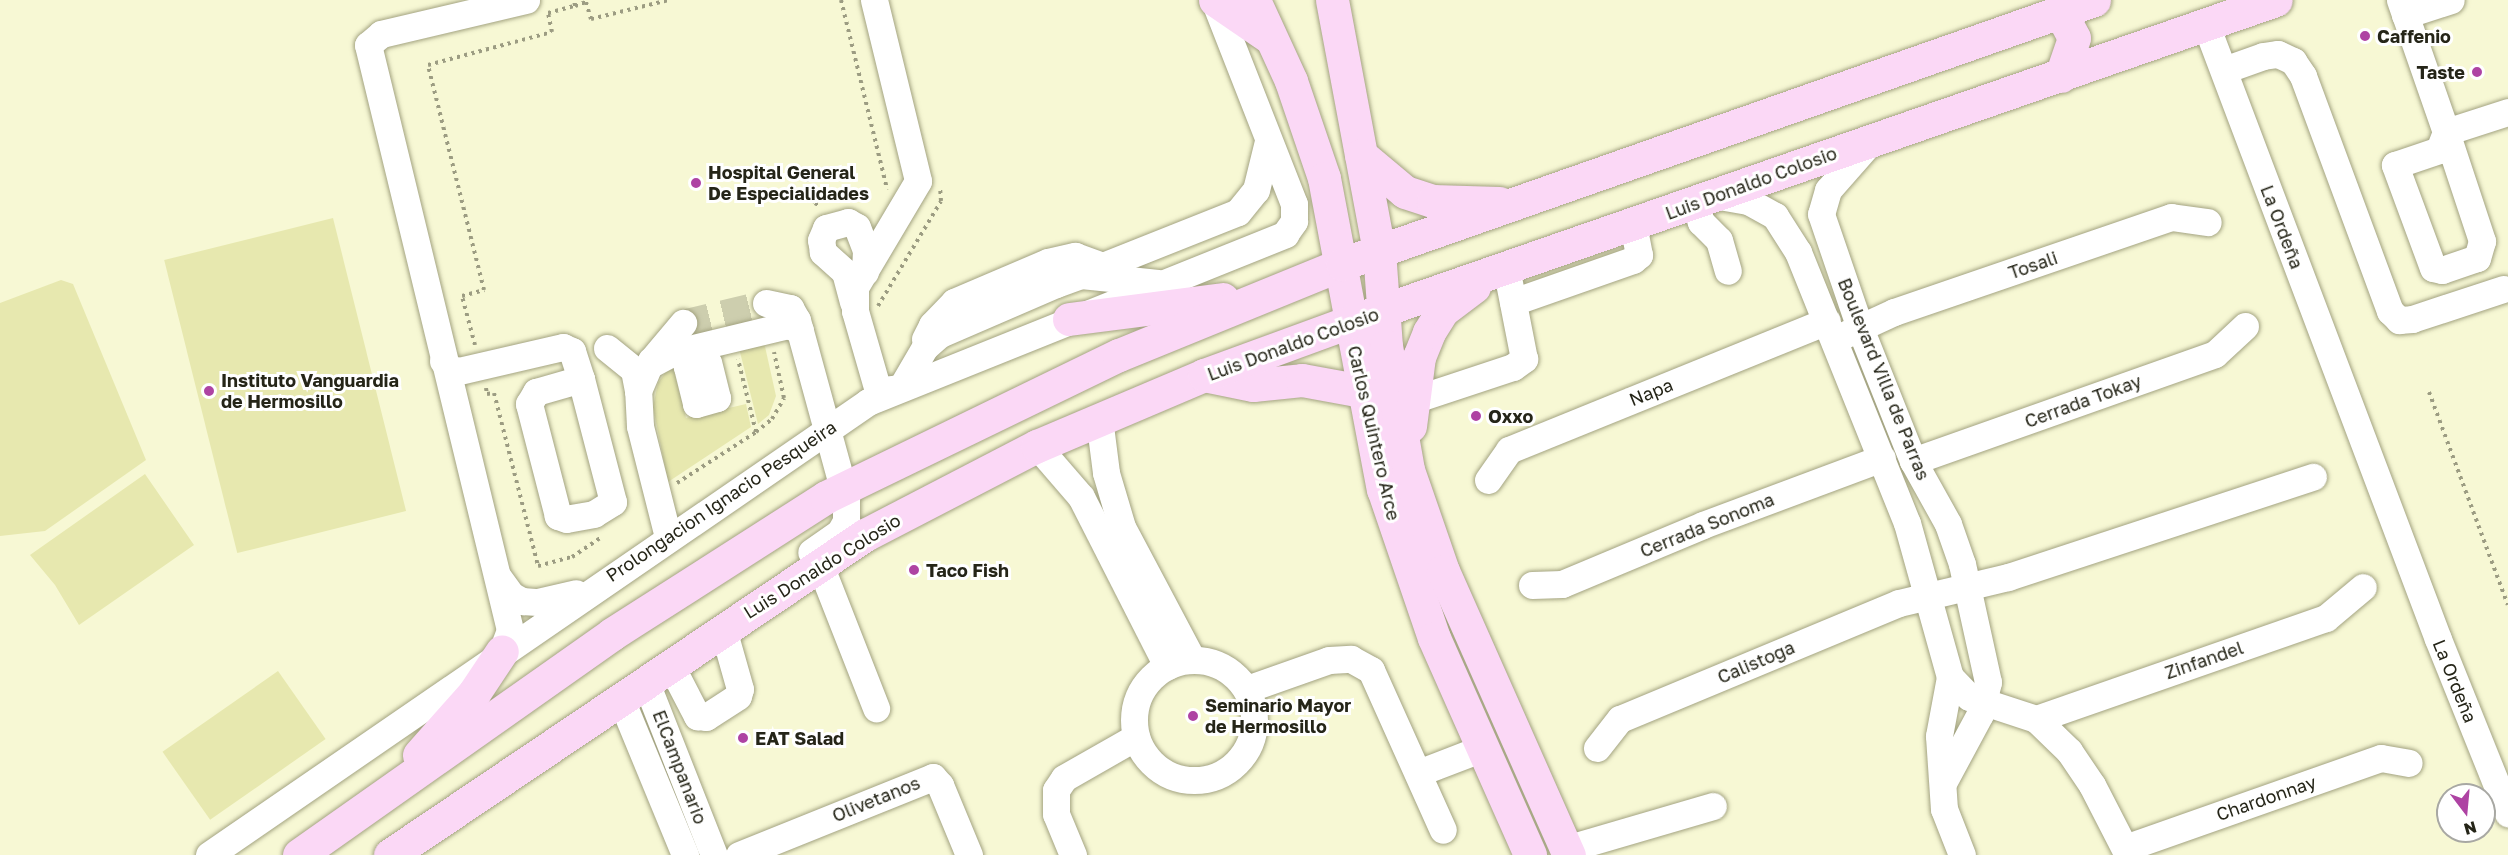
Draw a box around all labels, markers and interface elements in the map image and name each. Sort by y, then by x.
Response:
place label: Caffenio [2377,25,2451,47]
marker: Caffenio [2358,29,2372,43]
place label: Taste [2416,61,2465,83]
marker: Taste [2470,65,2484,79]
street label: Luis Donaldo Colosio [1662,142,1840,224]
place label: Hospital General De Especialidades [708,162,869,204]
marker: Hospital General De Especialidades [689,176,703,190]
street label: La Ordeña [2256,182,2308,272]
street label: Tosali [2006,247,2060,283]
street label: Boulevard Villa de Parras [1834,275,1934,483]
street label: Luis Donaldo Colosio [1204,303,1382,385]
street label: Carlos Quintero Arce [1343,344,1405,522]
place label: Instituto Vanguardia de Hermosillo [221,370,399,412]
street label: Cerrada Tokay [2022,370,2144,432]
street label: Napa [1626,374,1676,410]
marker: Instituto Vanguardia de Hermosillo [202,384,216,398]
place label: Oxxo [1488,405,1533,427]
marker: Oxxo [1469,409,1483,423]
street label: Prolongacion Ignacio Pesqueira [602,416,840,586]
street label: Cerrada Sonoma [1637,488,1777,562]
street label: Luis Donaldo Colosio [740,509,904,623]
place label: Taco Fish [926,559,1009,581]
marker: Taco Fish [907,563,921,577]
street label: Calistoga [1714,636,1798,688]
street label: La Ordeña [2428,636,2482,726]
street label: Zinfandel [2162,637,2246,683]
place label: Seminario Mayor de Hermosillo [1205,695,1351,738]
street label: ElCampanario [648,707,712,827]
marker: Seminario Mayor de Hermosillo [1186,709,1200,723]
place label: EAT Salad [755,727,844,749]
marker: EAT Salad [736,731,750,745]
street label: Chardonnay [2213,771,2319,825]
street label: Olivetanos [829,772,923,826]
north arrow [2436,783,2496,843]
text: N [2462,817,2479,840]

